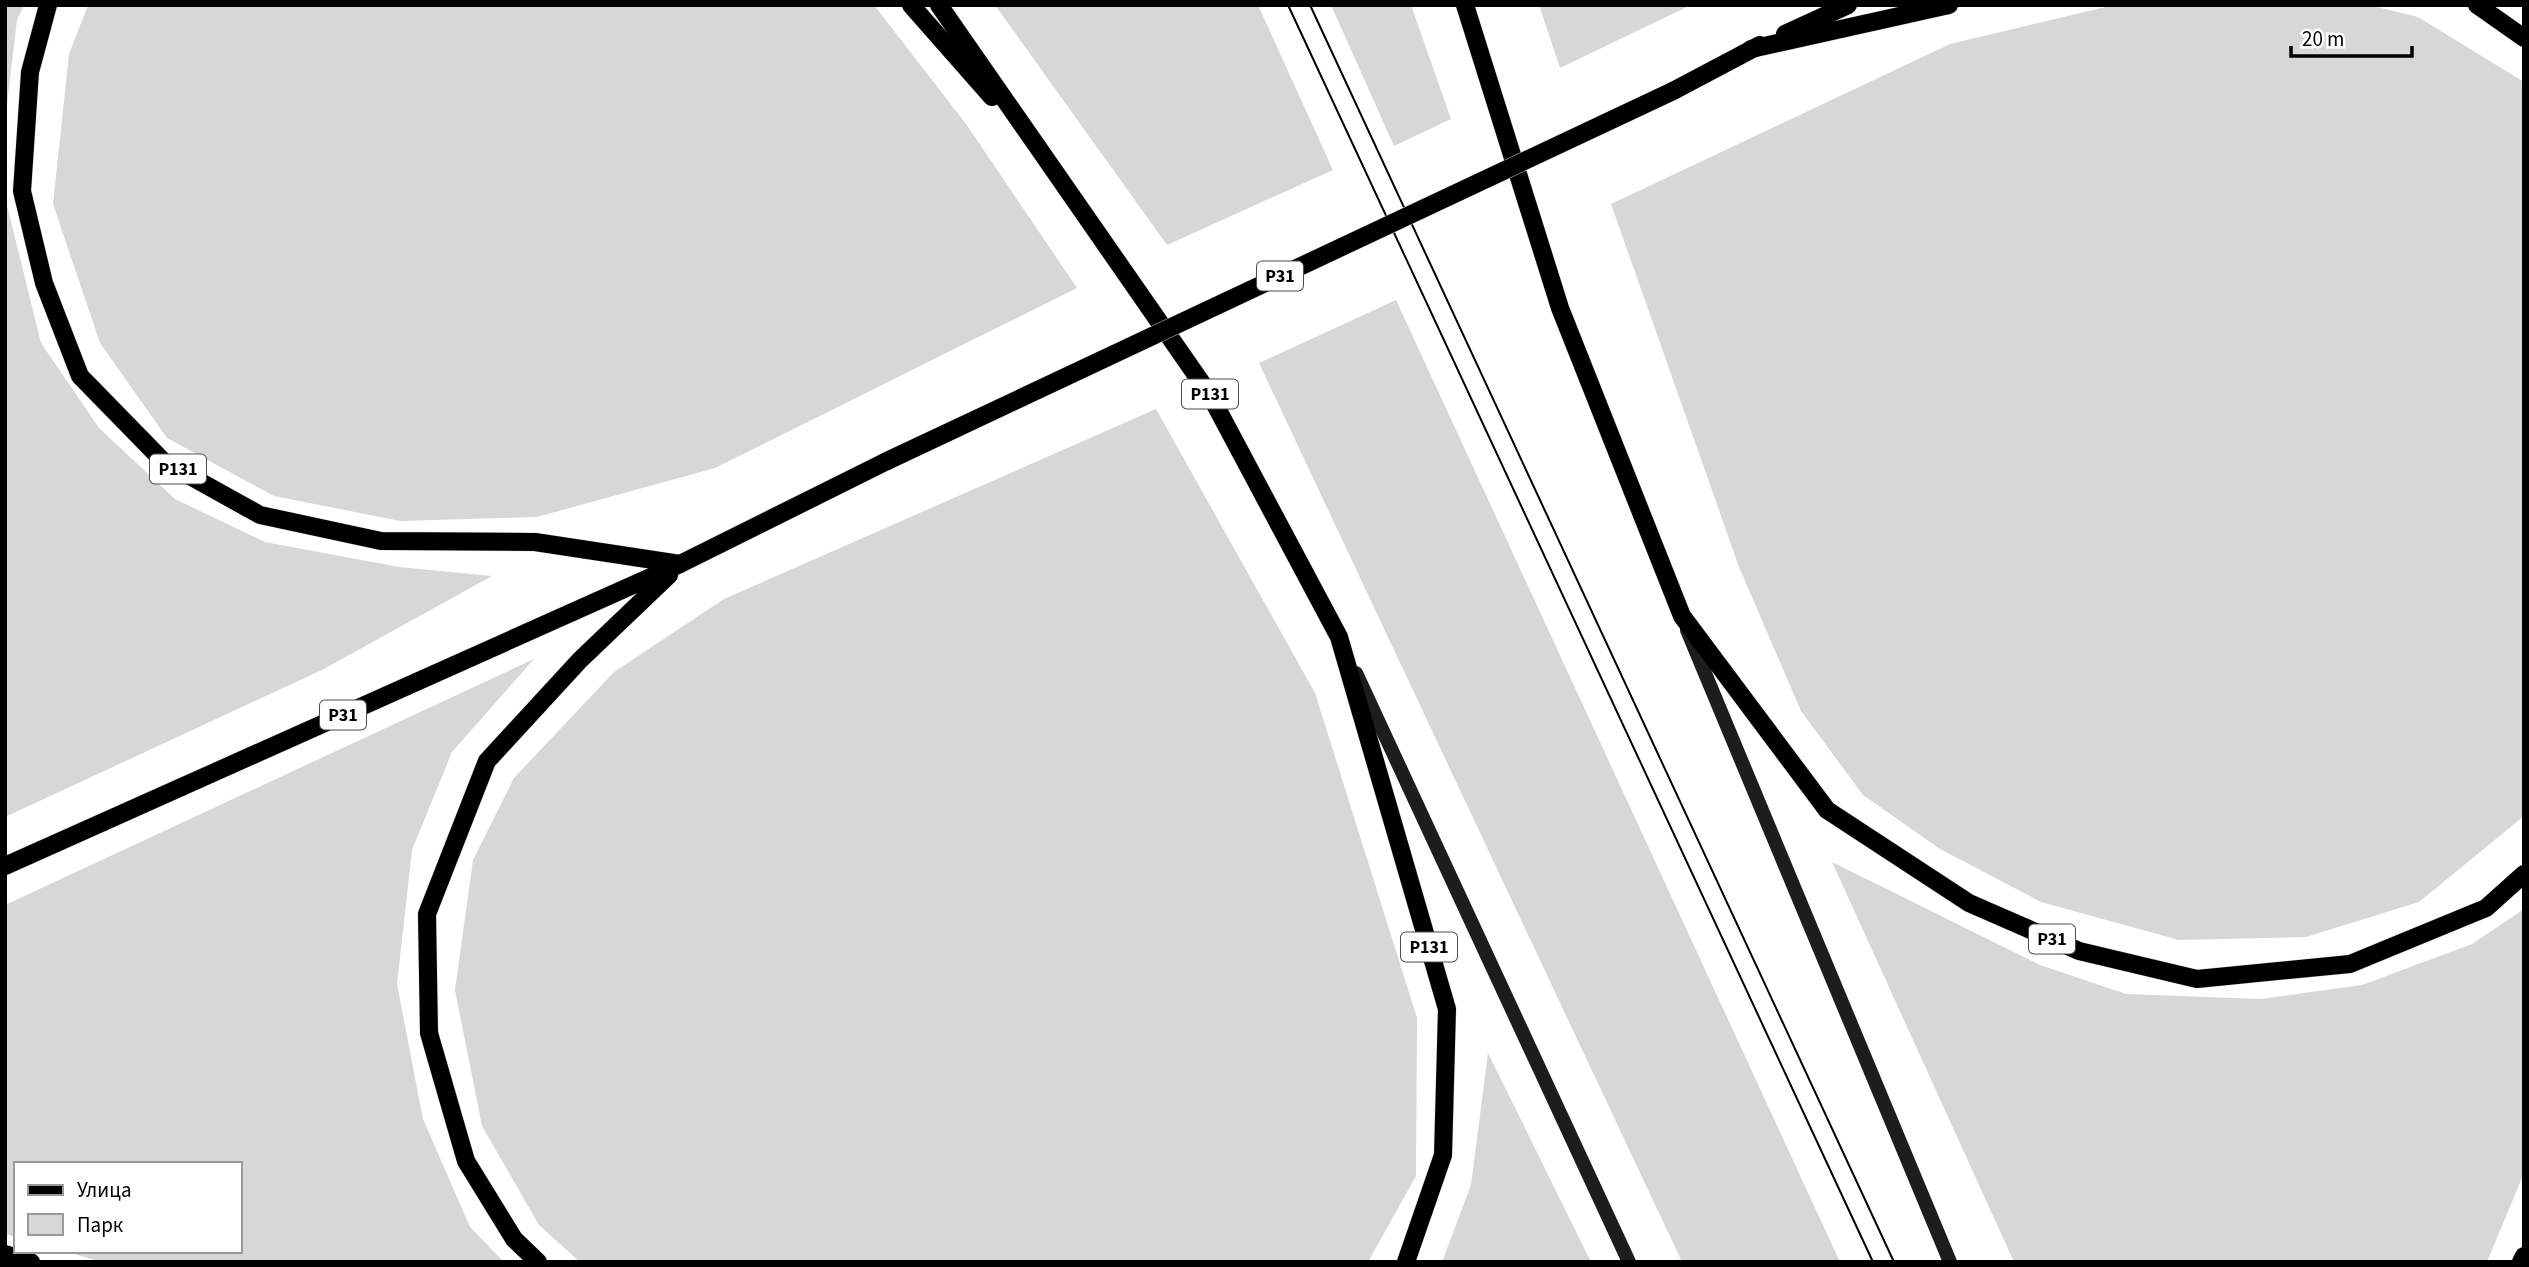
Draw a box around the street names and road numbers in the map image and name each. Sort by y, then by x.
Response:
road number: Р31 [1257,262,1303,290]
road number: Р131 [1182,380,1238,408]
road number: Р131 [150,454,206,484]
road number: Р31 [320,700,366,730]
road number: Р31 [2029,924,2075,954]
road number: Р131 [1401,932,1457,962]

